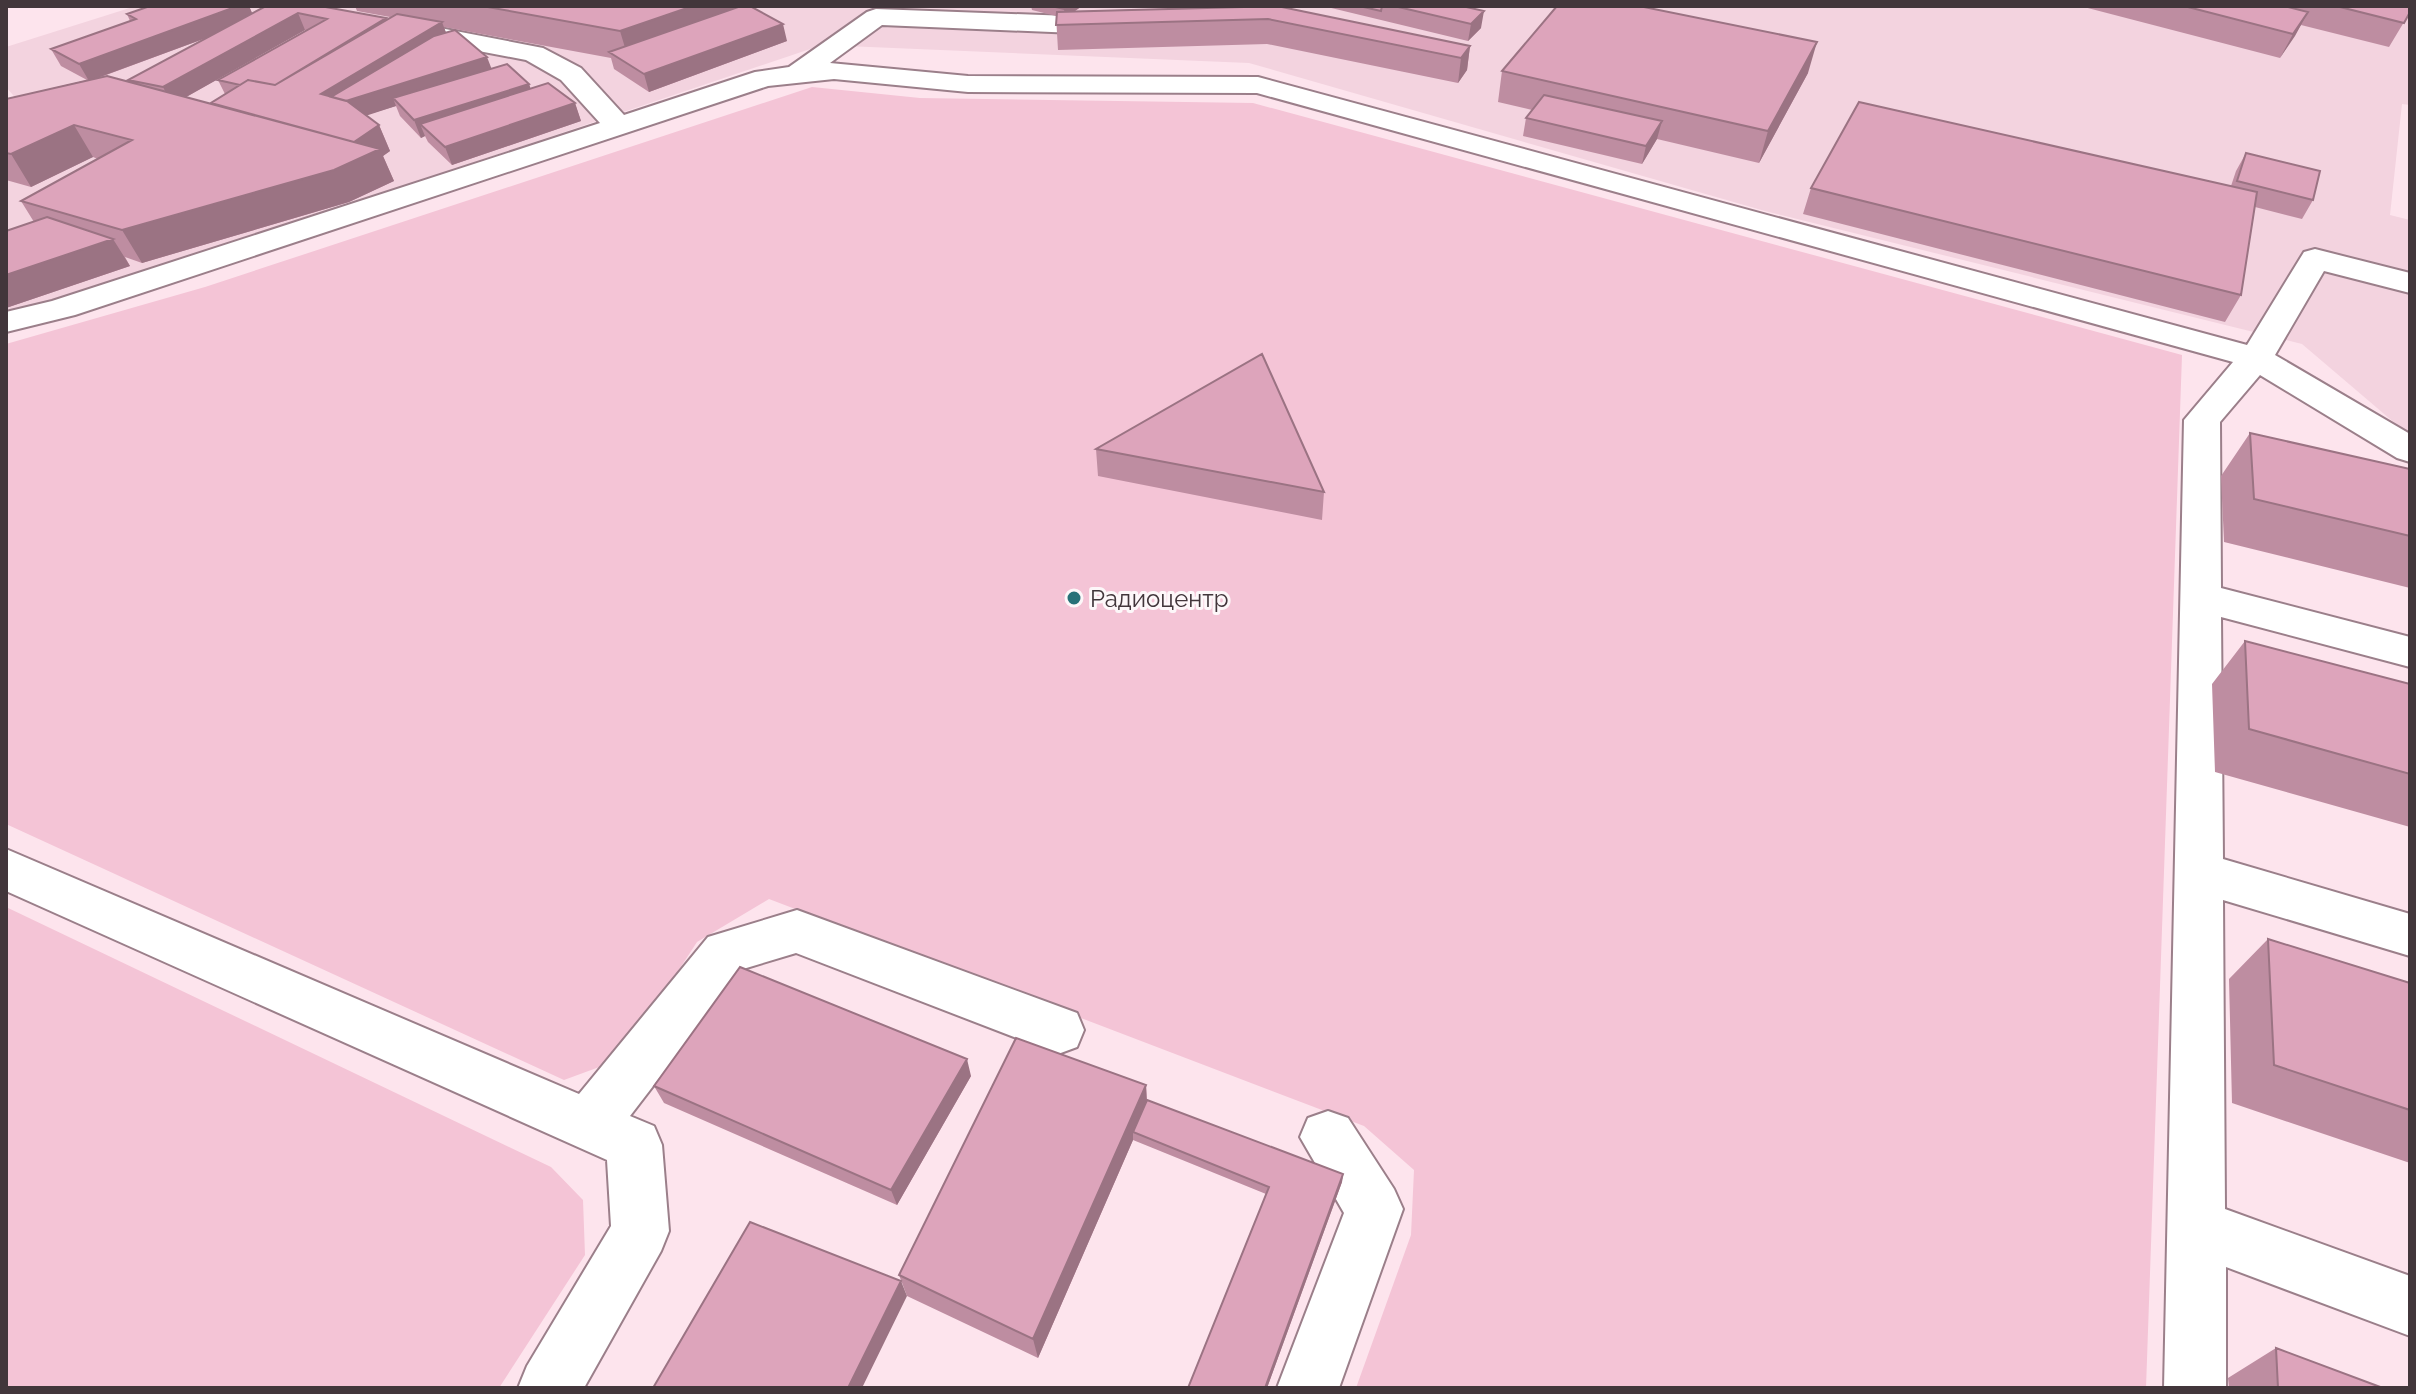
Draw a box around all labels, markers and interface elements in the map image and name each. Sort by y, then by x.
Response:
place label: Радиоцентр [1090,584,1229,613]
marker: Радиоцентр [1065,589,1083,607]

